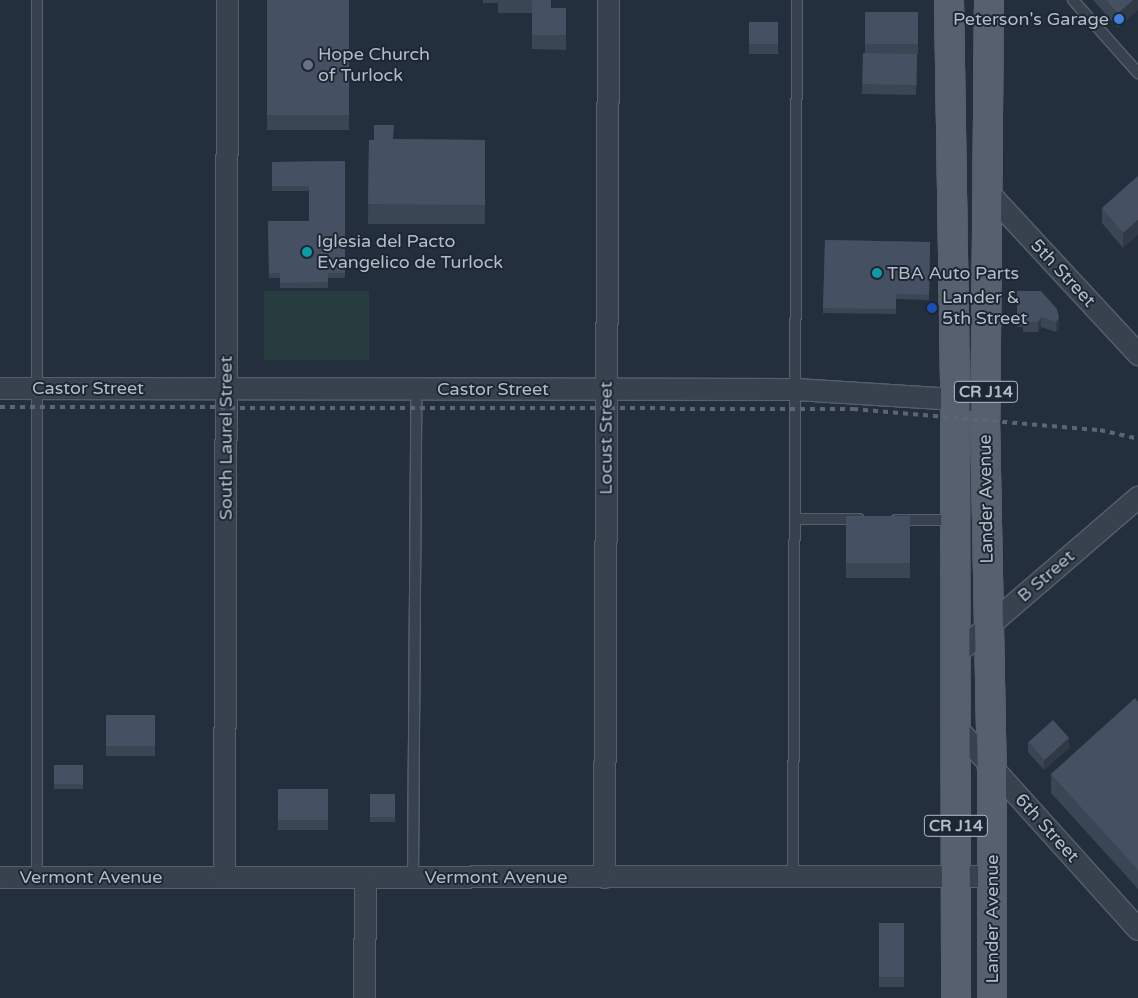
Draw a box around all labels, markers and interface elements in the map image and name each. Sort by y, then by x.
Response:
place label: Peterson's Garage [953,8,1109,30]
marker: Peterson's Garage [1113,13,1125,25]
place label: Hope Church of Turlock [318,44,430,86]
marker: Hope Church of Turlock [302,59,314,71]
place label: Iglesia del Pacto Evangelico de Turlock [317,231,503,274]
street label: 5th Street [1026,234,1100,312]
marker: Iglesia del Pacto Evangelico de Turlock [301,246,313,258]
place label: TBA Auto Parts [887,262,1019,284]
marker: TBA Auto Parts [871,267,883,279]
place label: Lander & 5th Street [942,287,1027,330]
marker: Lander & 5th Street [926,302,938,314]
street label: South Laurel Street [215,356,237,520]
street label: Castor Street [32,377,144,399]
street label: Castor Street [437,378,549,400]
road number: CR J14 [954,378,1018,406]
street label: Locust Street [595,381,617,495]
street label: Lander Avenue [974,434,998,564]
street label: B Street [1013,545,1079,607]
street label: 6th Street [1010,789,1084,867]
road number: CR J14 [924,812,988,839]
street label: Lander Avenue [981,855,1003,983]
street label: Vermont Avenue [20,866,162,888]
street label: Vermont Avenue [425,866,567,888]

